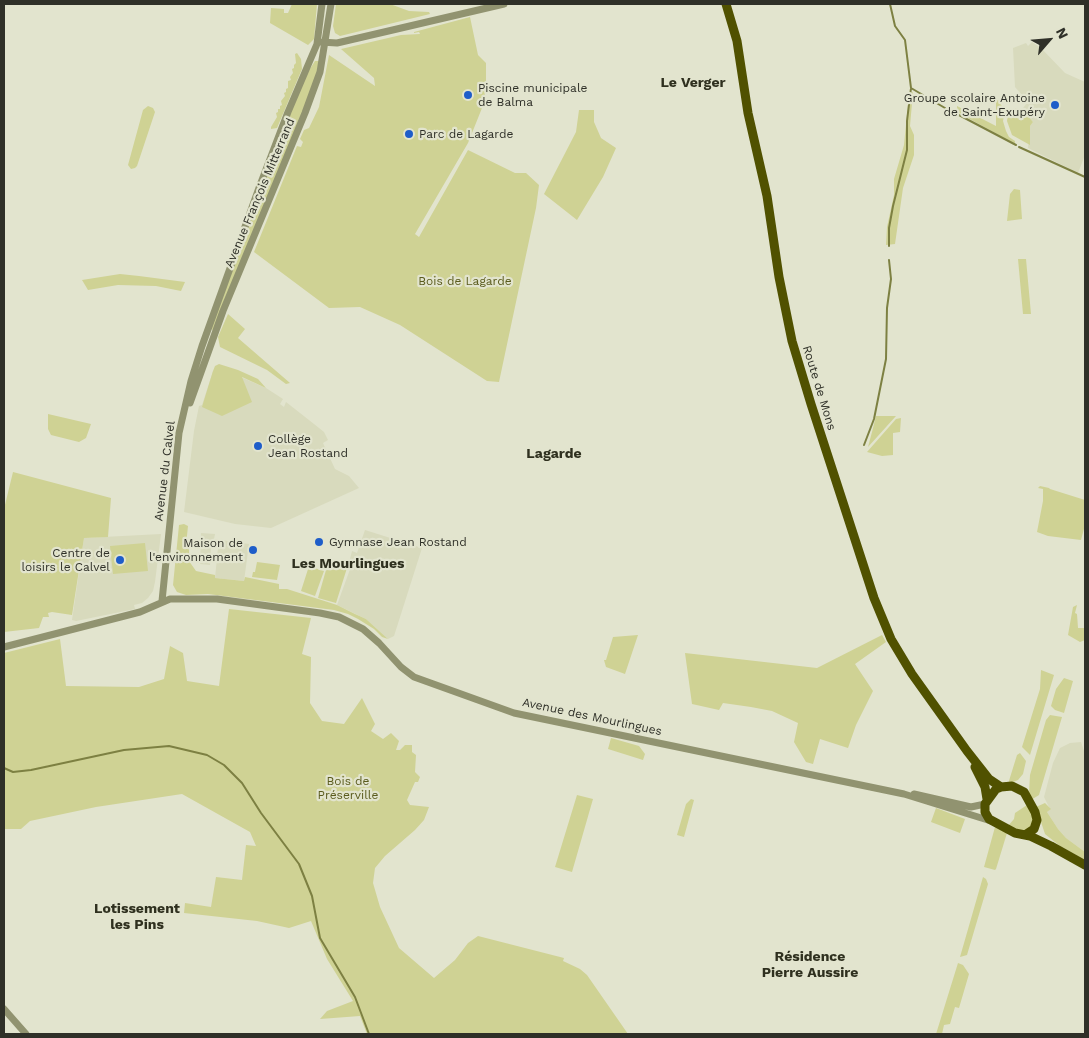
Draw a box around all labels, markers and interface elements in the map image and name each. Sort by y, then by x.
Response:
north arrow [1024,15,1074,65]
text: N [1053,25,1072,41]
district label: Le Verger [660,75,726,91]
place label: Piscine municipale de Balma [478,81,587,109]
marker: Piscine municipale de Balma [462,89,474,101]
place label: Groupe scolaire Antoine de Saint-Exupéry [904,91,1045,119]
marker: Groupe scolaire Antoine de Saint-Exupéry [1049,99,1061,111]
street label: Avenue François Mitterrand [222,116,298,270]
place label: Parc de Lagarde [419,127,513,141]
marker: Parc de Lagarde [403,128,415,140]
park label: Bois de Lagarde [418,274,512,288]
street label: Route de Mons [799,344,839,432]
street label: Avenue du Calvel [152,420,178,522]
place label: Collège Jean Rostand [268,432,348,460]
marker: Collège Jean Rostand [252,440,264,452]
district label: Lagarde [526,446,582,462]
place label: Gymnase Jean Rostand [329,535,467,549]
place label: Maison de l'environnement [149,536,243,564]
marker: Gymnase Jean Rostand [313,536,325,548]
marker: Maison de l'environnement [247,544,259,556]
place label: Centre de loisirs le Calvel [21,546,110,574]
marker: Centre de loisirs le Calvel [114,554,126,566]
district label: Les Mourlingues [291,556,405,572]
street label: Avenue des Mourlingues [521,695,663,739]
park label: Bois de Préserville [318,774,378,802]
district label: Lotissement les Pins [94,901,180,934]
district label: Résidence Pierre Aussire [762,949,858,982]

